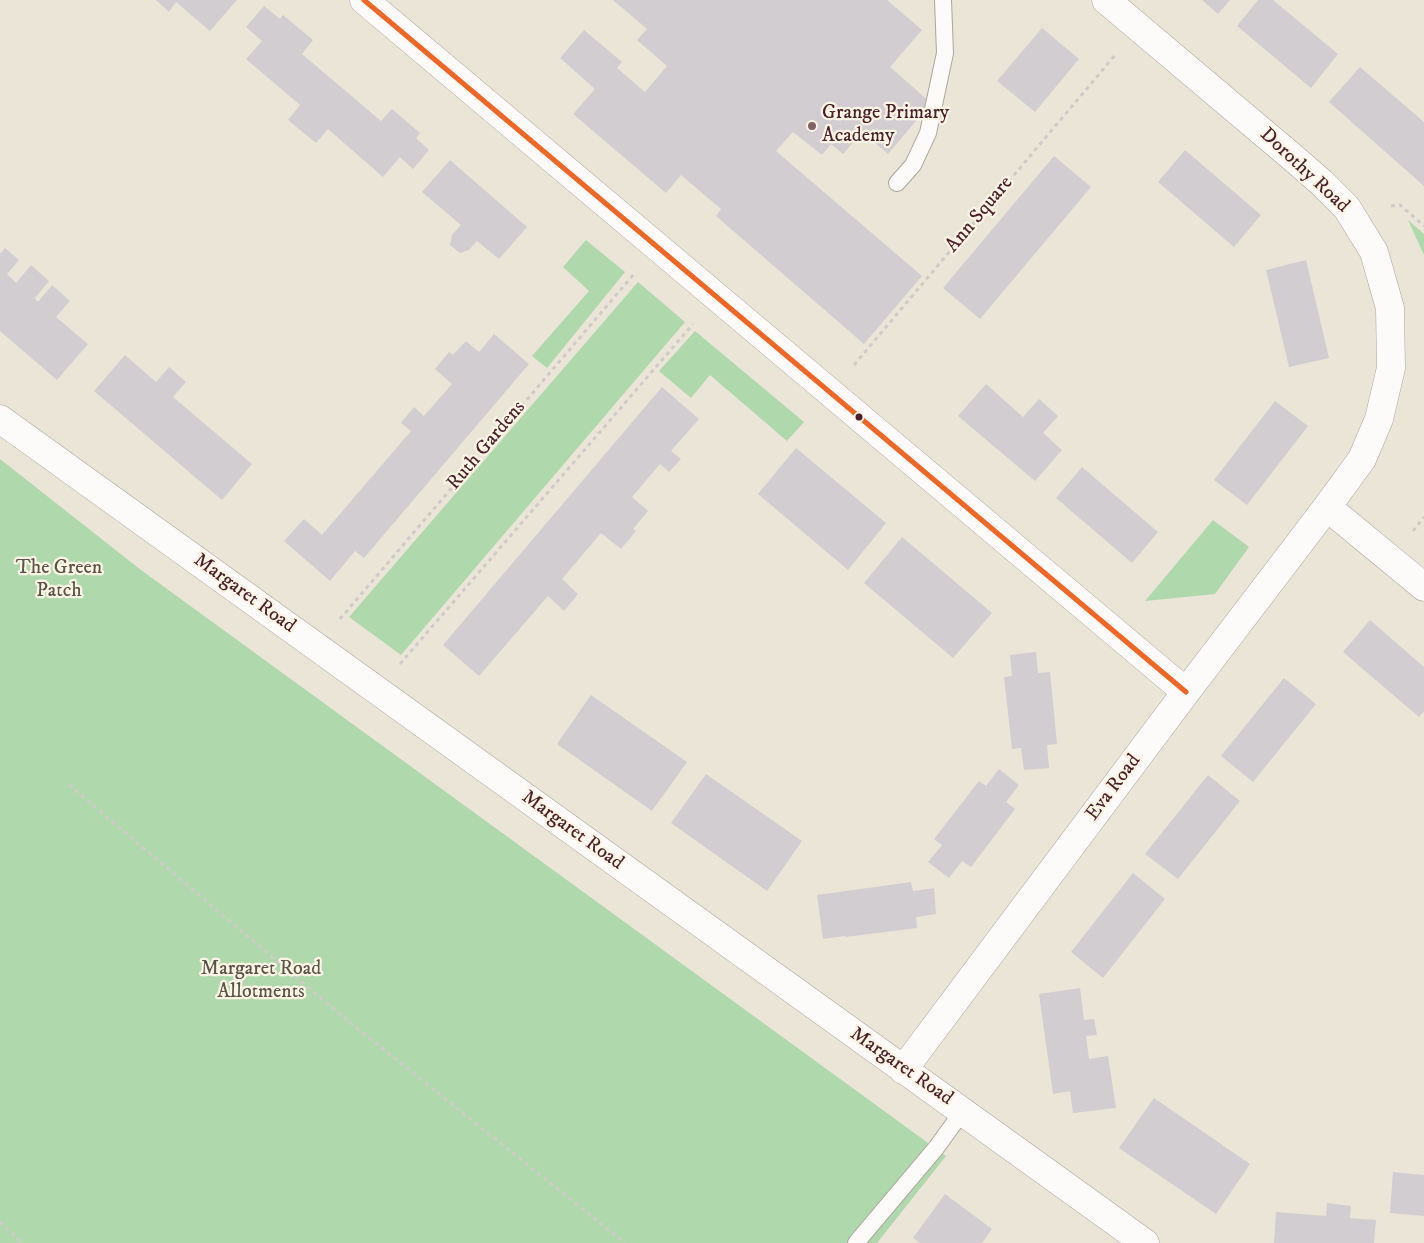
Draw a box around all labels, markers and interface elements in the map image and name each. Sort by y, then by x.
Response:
place label: Grange Primary Academy [822,102,949,149]
marker: Grange Primary Academy [806,120,818,132]
street label: Dorothy Road [1254,123,1354,219]
street label: Ann Square [941,172,1019,258]
street label: Ruth Gardens [443,396,531,496]
unlabelled marker [854,412,864,422]
street label: Margaret Road [188,549,300,639]
park label: The Green Patch [16,557,102,604]
street label: Eva Road [1081,750,1147,826]
street label: Margaret Road [516,786,628,876]
park label: Margaret Road Allotments [201,958,321,1005]
street label: Margaret Road [845,1023,957,1111]

